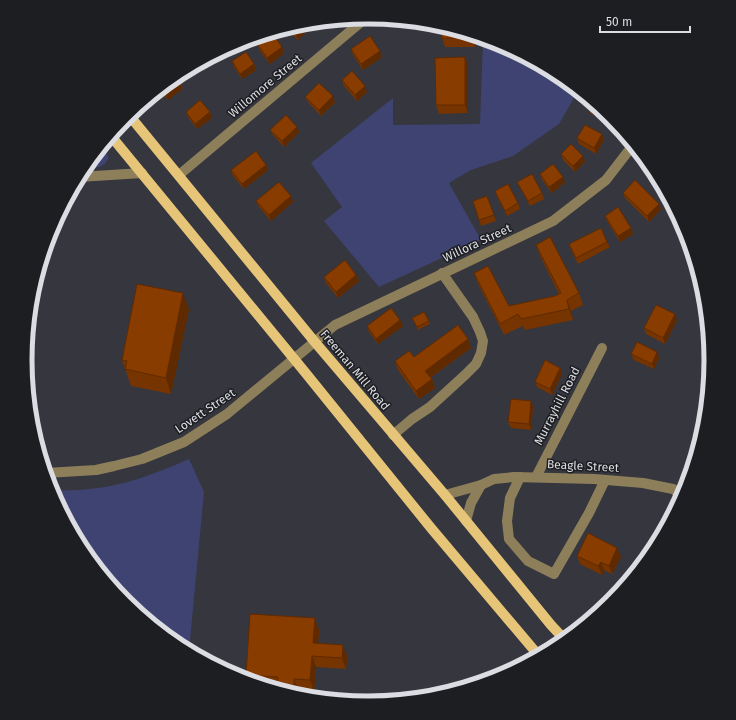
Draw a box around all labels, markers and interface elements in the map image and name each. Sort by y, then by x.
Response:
scale bar [600,8,690,34]
text: 50 m [606,15,632,29]
street label: Willomore Street [226,51,305,121]
street label: Willora Street [441,221,514,265]
street label: Freeman Mill Road [317,327,393,413]
street label: Murrayhill Road [531,365,583,447]
street label: Lovett Street [172,385,238,436]
street label: Beagle Street [547,457,620,475]

